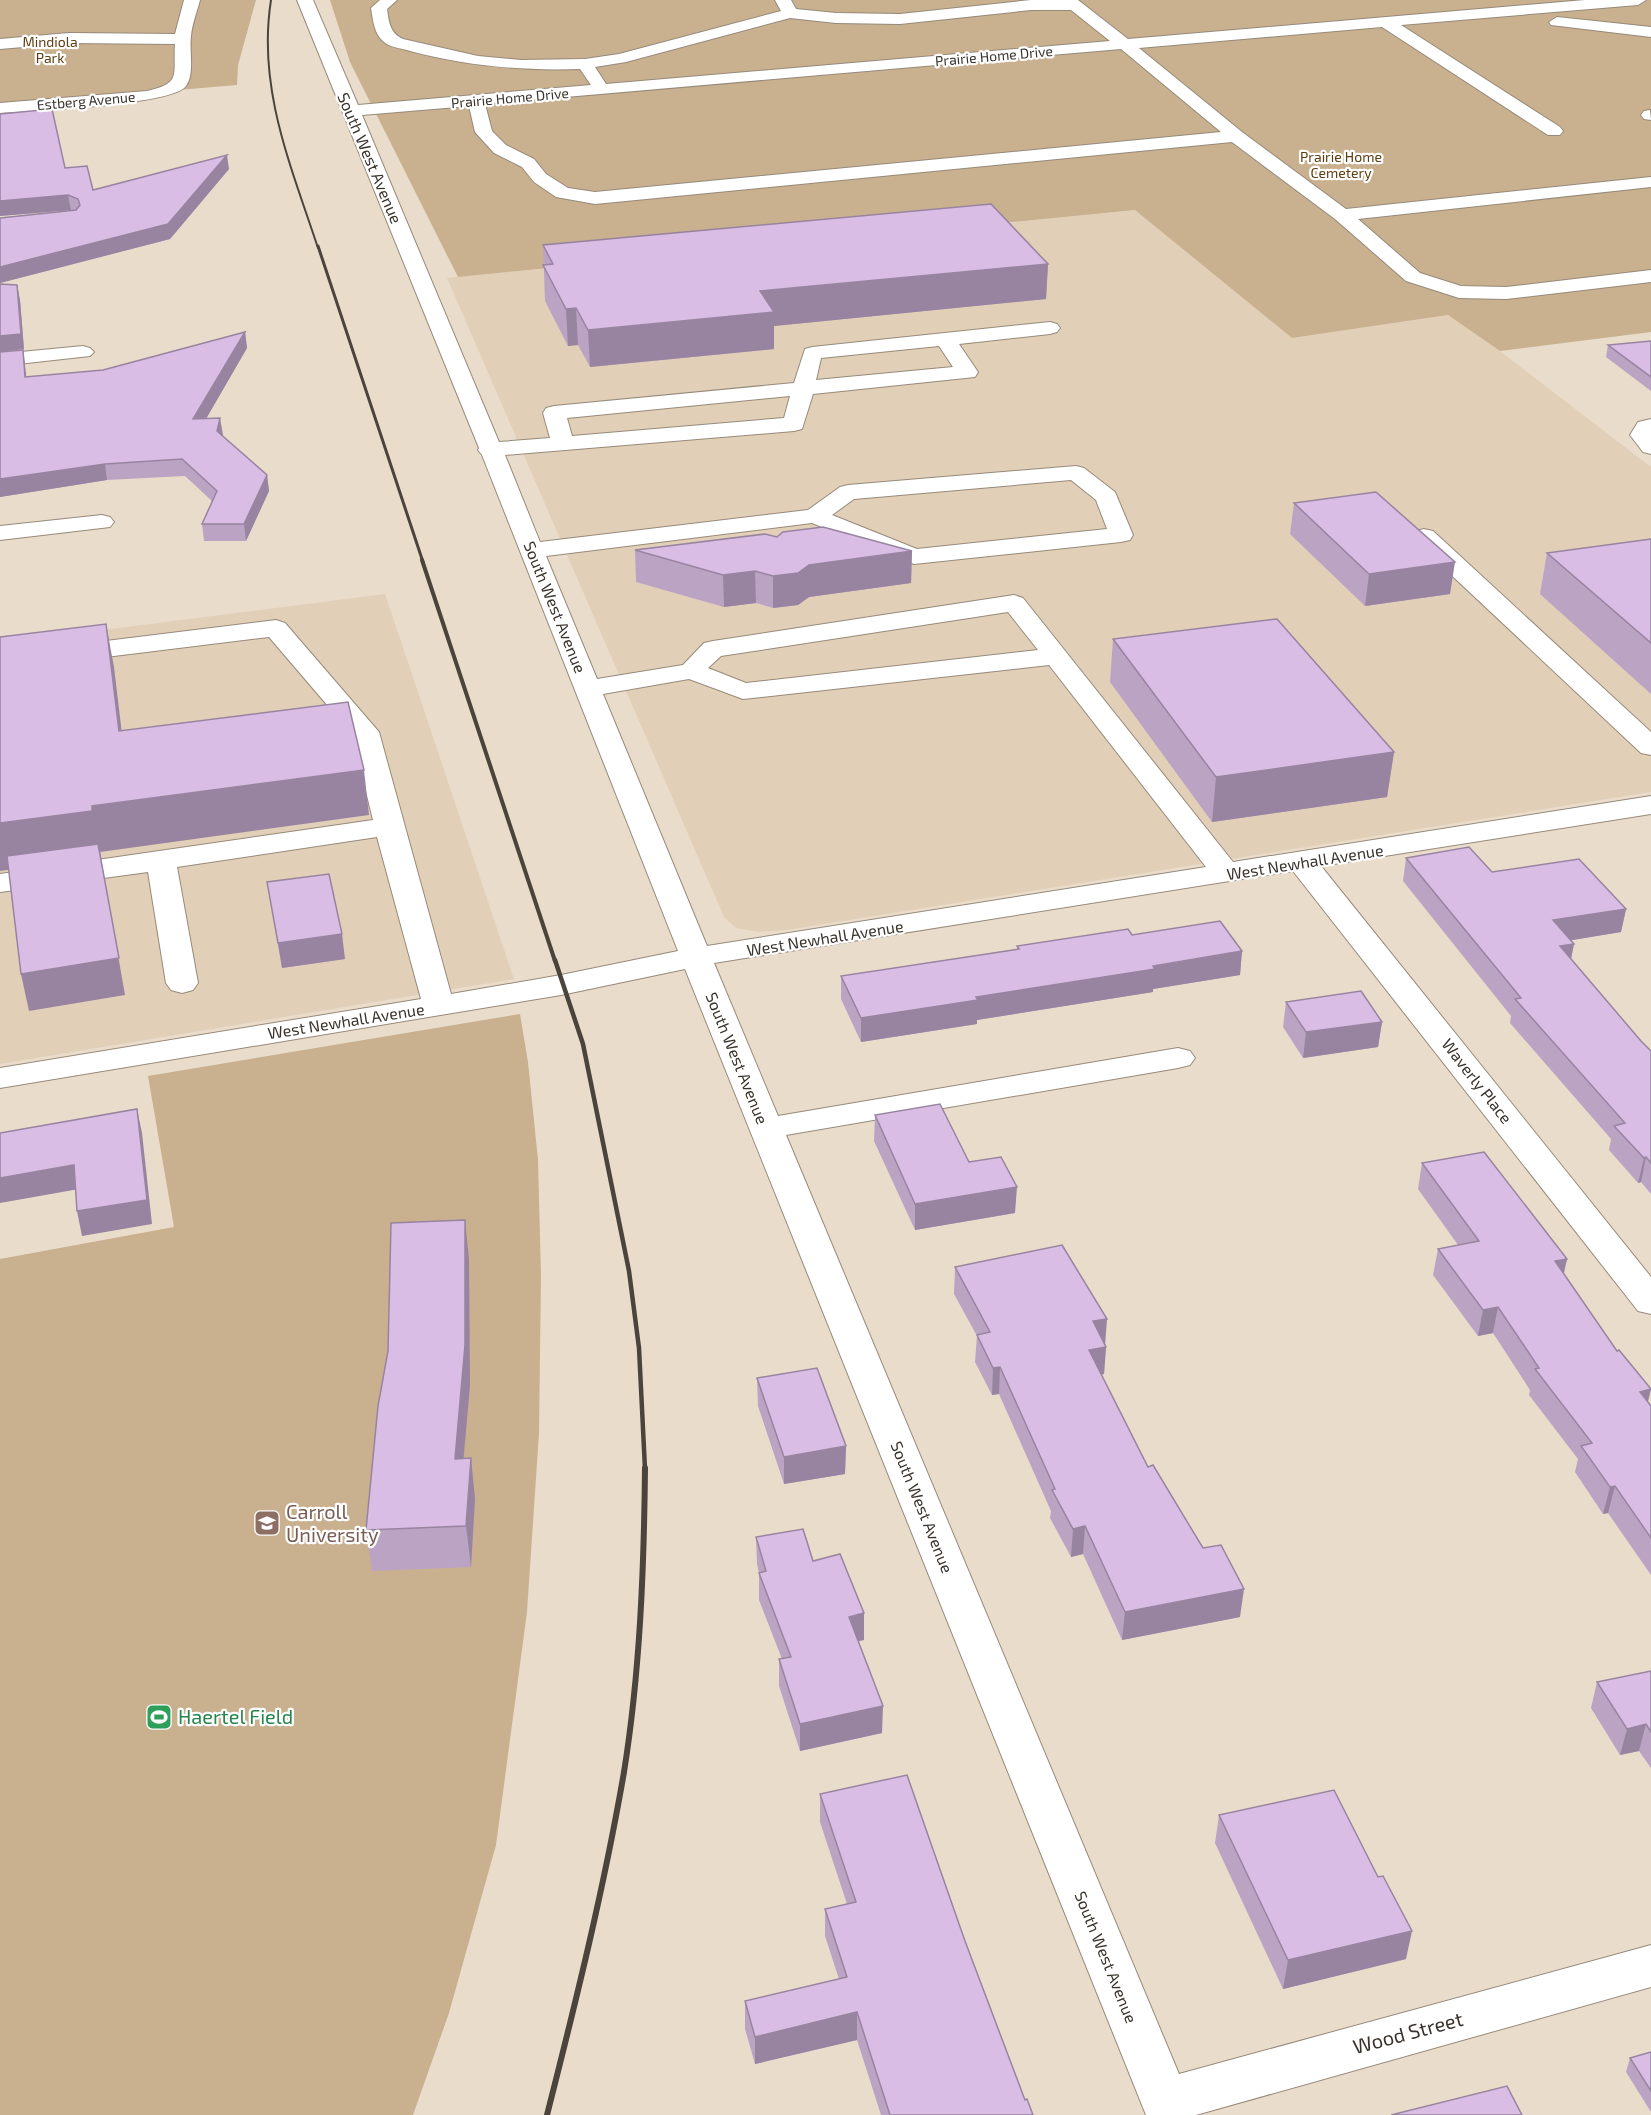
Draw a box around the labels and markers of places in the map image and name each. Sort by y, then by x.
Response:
place label: Carroll University [286,1499,379,1546]
school or university icon: Carroll University [252,1508,282,1538]
sports icon: Haertel Field [144,1702,174,1732]
place label: Haertel Field [178,1704,293,1728]

